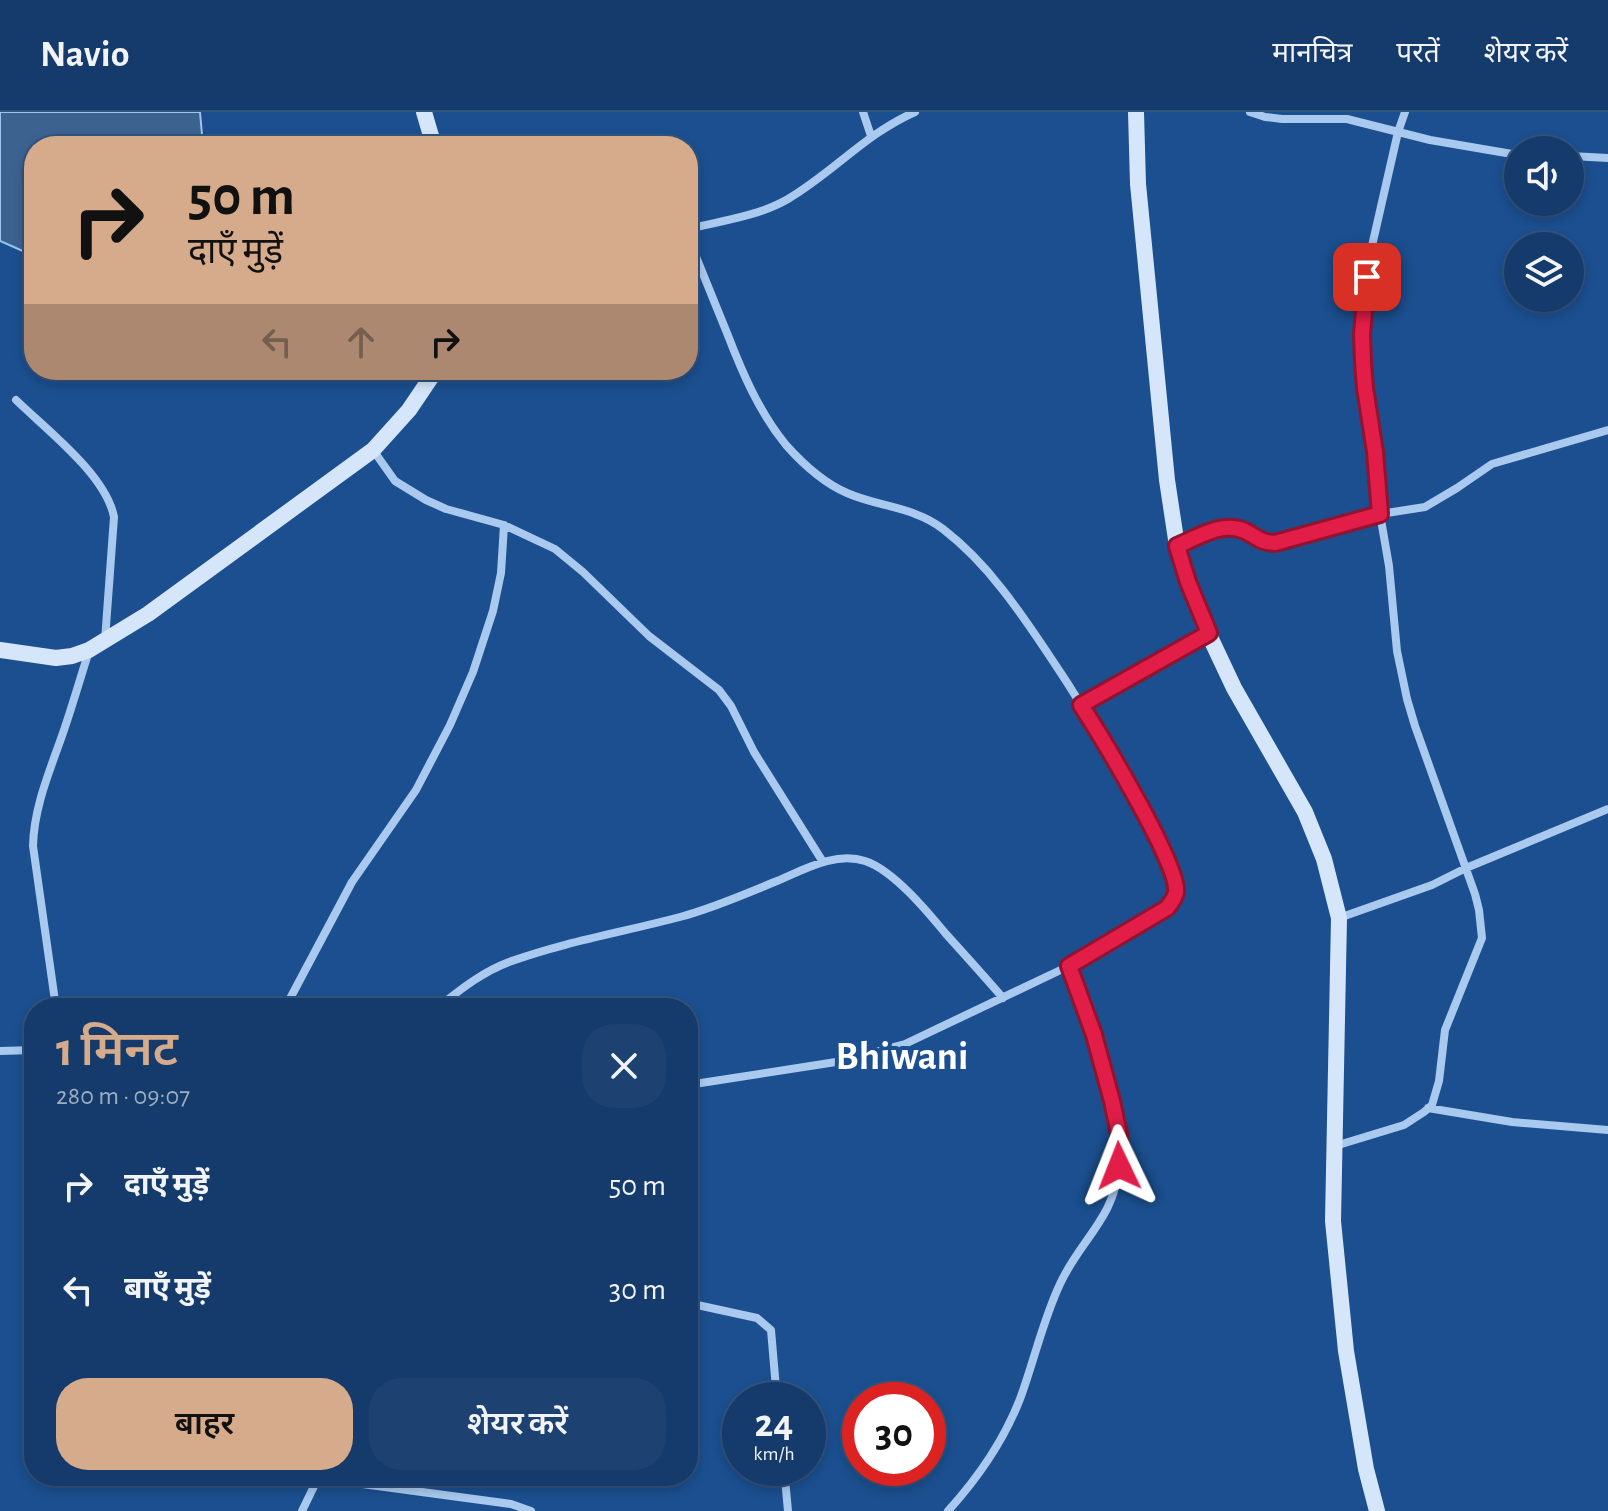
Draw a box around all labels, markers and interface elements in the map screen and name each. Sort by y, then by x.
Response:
text: Navio [40,36,129,74]
text: मानचित्र [1272,40,1352,68]
text: परतें [1396,40,1440,68]
text: शेयर करें [1484,40,1568,68]
map controls [1504,136,1584,312]
button: sound [1504,136,1584,216]
icon: right [56,168,160,272]
text: 50 m [188,169,295,225]
button: layers [1504,232,1584,312]
text: दाएँ मुड़ें [188,234,283,270]
pin [1333,243,1401,311]
icon: arrive [1345,255,1389,299]
icon: left [255,320,299,364]
icon: ahead [339,320,383,364]
icon: right [423,320,467,364]
button: close [582,1024,666,1108]
text: 1 मिनट [56,1027,178,1075]
district label: Bhiwani [836,1037,968,1077]
text: 280 m · 09:07 [56,1083,190,1109]
position arrow [1077,1124,1161,1208]
icon: right [56,1164,100,1208]
text: दाएँ मुड़ें [124,1170,209,1200]
text: 50 m [609,1171,666,1201]
icon: left [56,1268,100,1312]
text: बाएँ मुड़ें [124,1274,211,1304]
text: 30 m [609,1275,666,1305]
button: बाहर [56,1378,353,1470]
button: शेयर करें [369,1378,666,1470]
speed limit sign: 30 [842,1382,946,1486]
text: 24 [755,1404,793,1444]
text: km/h [753,1444,795,1464]

